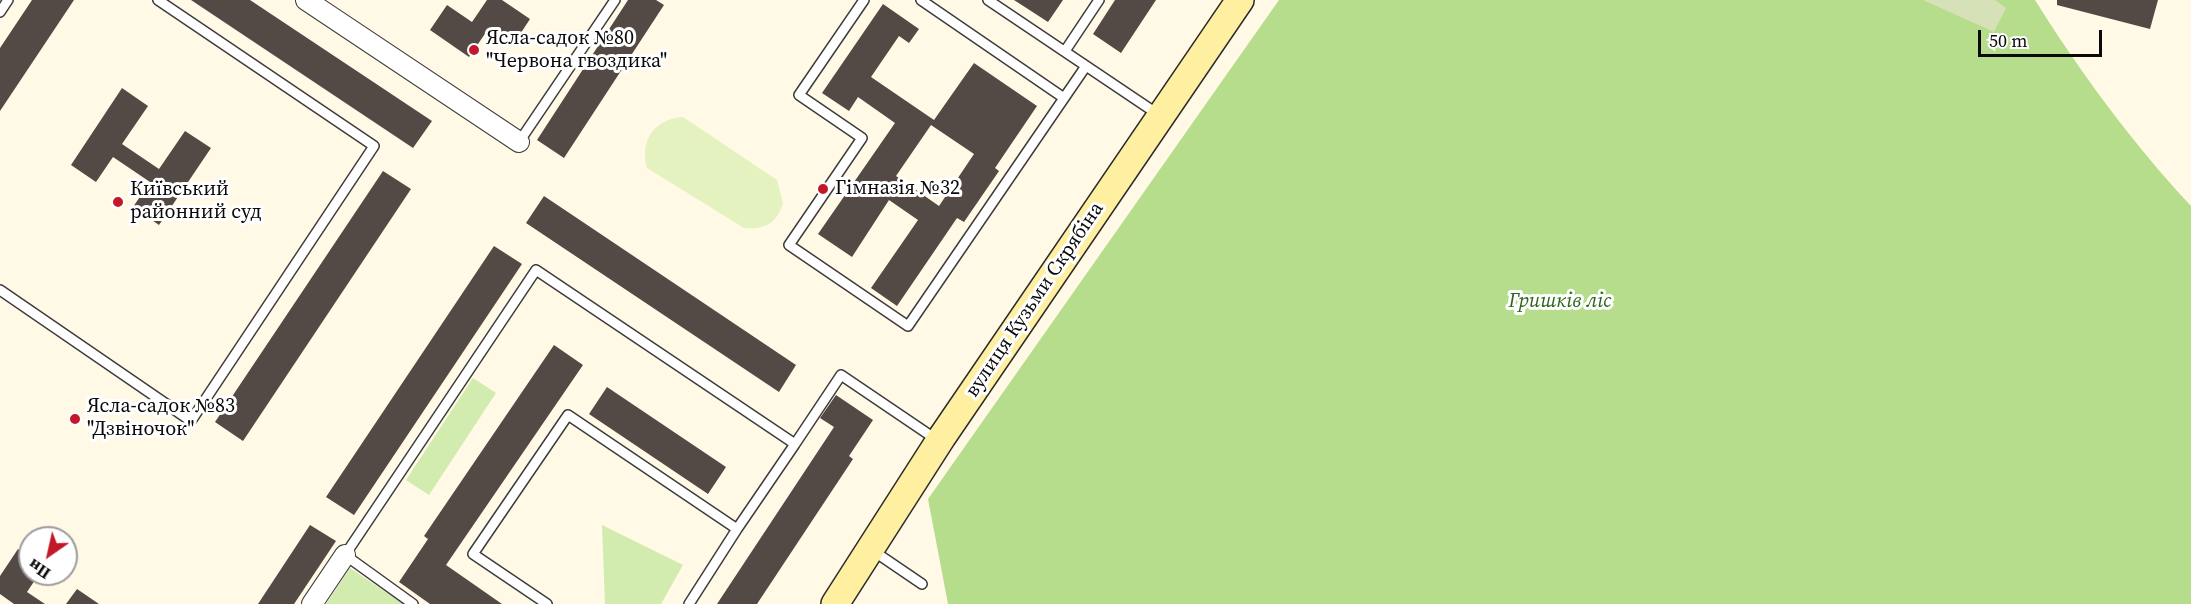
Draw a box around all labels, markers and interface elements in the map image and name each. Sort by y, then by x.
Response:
scale bar [1981,18,2106,56]
place label: Ясла-садок №80 "Червона гвоздика" [486,27,667,74]
text: 50 m [1989,28,2027,53]
marker: Ясла-садок №80 "Червона гвоздика" [467,43,481,57]
place label: Гімназія №32 [835,177,960,201]
place label: Київський районний суд [130,178,262,225]
marker: Гімназія №32 [816,182,830,196]
marker: Київський районний суд [111,195,125,209]
street label: вулиця Кузьми Скрябіна [961,198,1109,402]
park label: Гришків ліс [1509,290,1611,314]
place label: Ясла-садок №83 "Дзвіночок" [87,395,235,442]
marker: Ясла-садок №83 "Дзвіночок" [68,412,82,426]
north arrow [18,526,78,586]
text: Пн [24,554,54,585]

